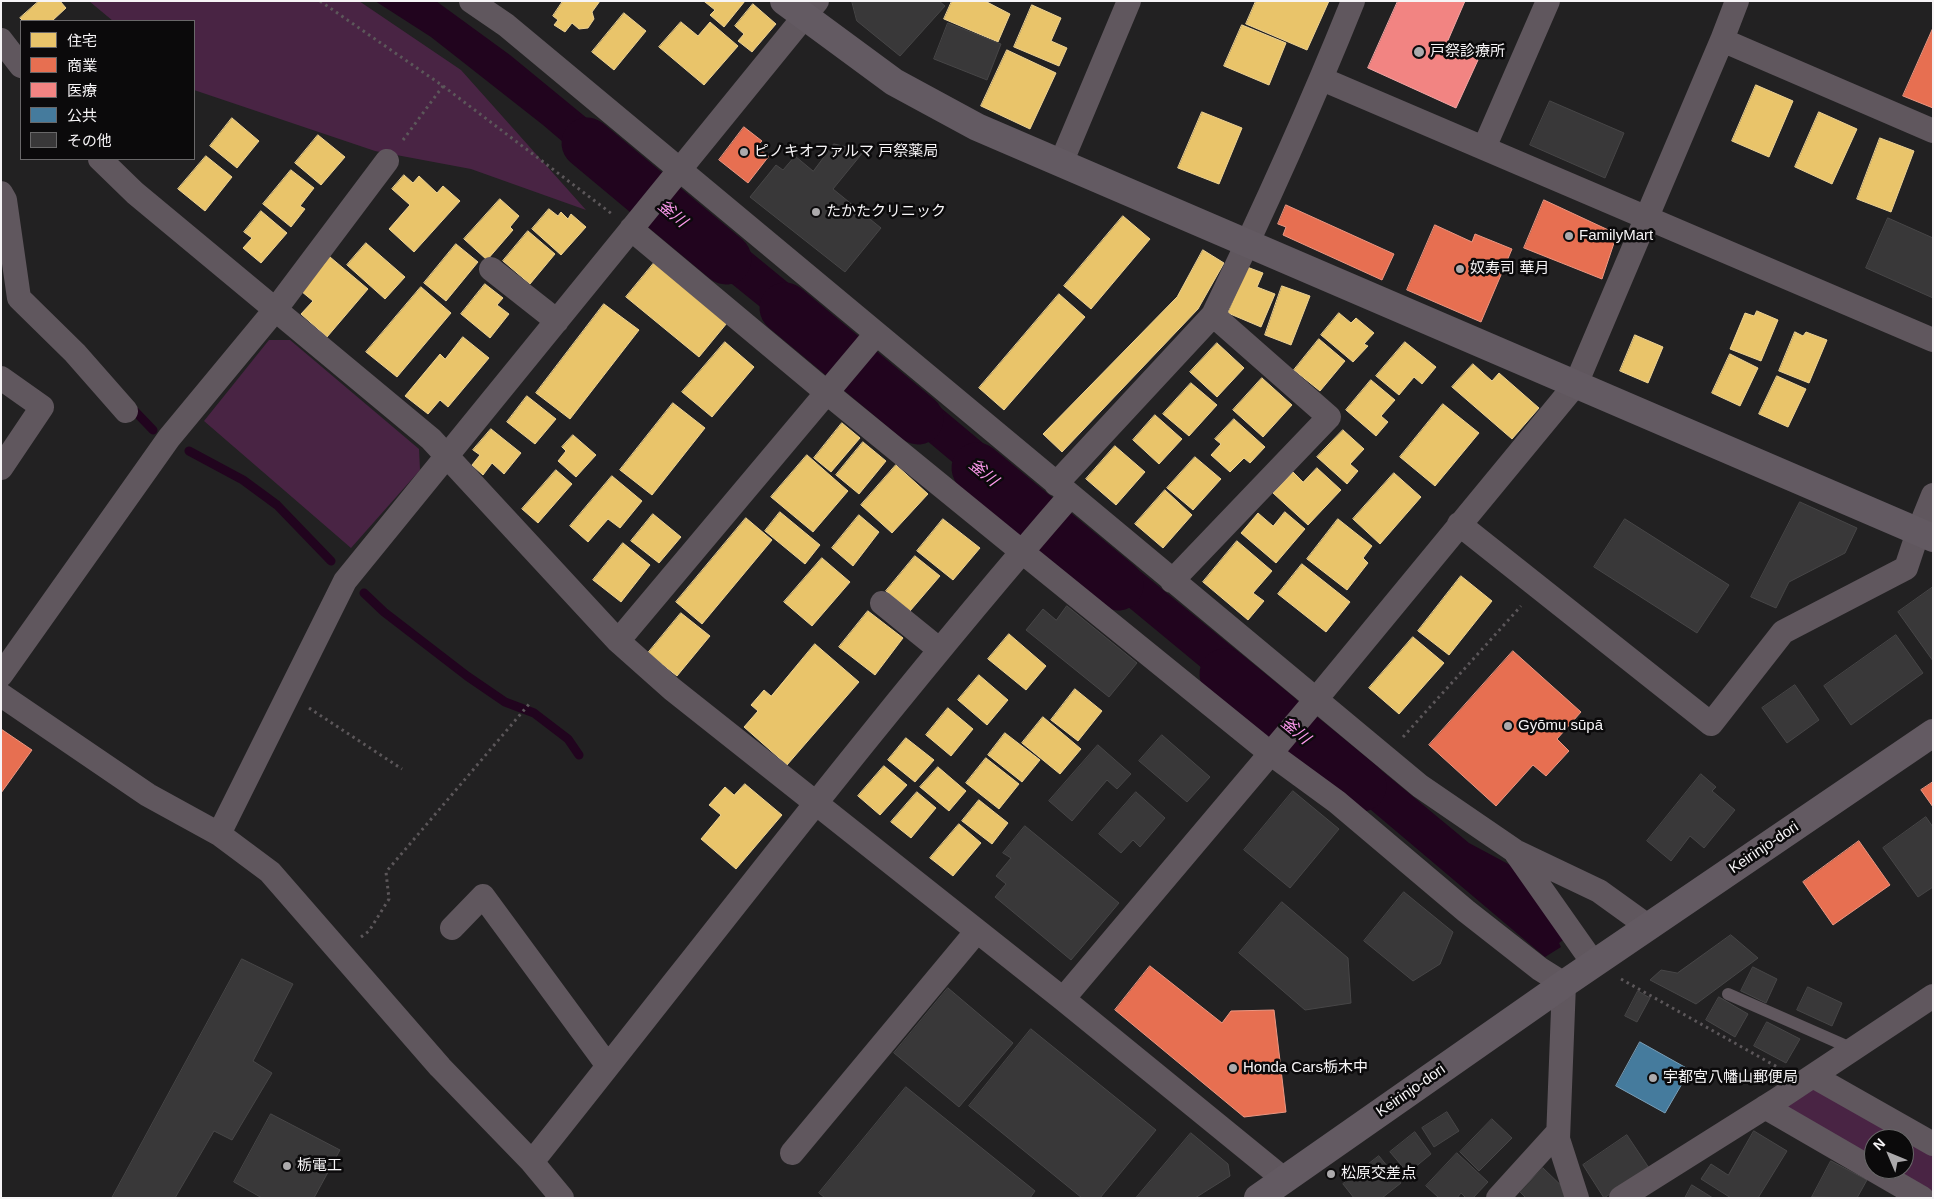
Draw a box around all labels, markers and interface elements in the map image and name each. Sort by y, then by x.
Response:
legend [20,20,195,160]
text: 住宅 [67,32,97,49]
place label: 戸祭診療所 [1430,43,1505,61]
marker: 戸祭診療所 [1412,45,1426,59]
text: 商業 [67,57,97,74]
text: 医療 [67,82,97,99]
text: 公共 [67,107,97,124]
text: その他 [67,132,112,149]
place label: ピノキオファルマ 戸祭薬局 [754,143,938,161]
marker: ピノキオファルマ 戸祭薬局 [738,146,750,158]
water label: 釜川 [654,196,690,232]
place label: たかたクリニック [826,203,946,221]
marker: たかたクリニック [810,206,822,218]
place label: FamilyMart [1579,227,1653,245]
marker: FamilyMart [1563,230,1575,242]
place label: 奴寿司 華月 [1470,260,1549,278]
marker: 奴寿司 華月 [1454,263,1466,275]
water label: 釜川 [965,455,1001,491]
water label: 釜川 [1277,713,1313,749]
place label: Gyōmu sūpā [1518,717,1603,735]
marker: Gyōmu sūpā [1502,720,1514,732]
street label: Keirinjo-dori [1726,818,1802,878]
place label: Honda Cars栃木中 [1243,1059,1368,1077]
street label: Keirinjo-dori [1373,1061,1449,1121]
marker: Honda Cars栃木中 [1227,1062,1239,1074]
place label: 宇都宮八幡山郵便局 [1663,1069,1798,1087]
marker: 宇都宮八幡山郵便局 [1647,1072,1659,1084]
north arrow [1864,1129,1914,1179]
text: N [1870,1135,1888,1153]
place label: 栃電工 [297,1157,342,1175]
marker: 栃電工 [281,1160,293,1172]
place label: 松原交差点 [1341,1165,1416,1183]
marker: 松原交差点 [1325,1168,1337,1180]

